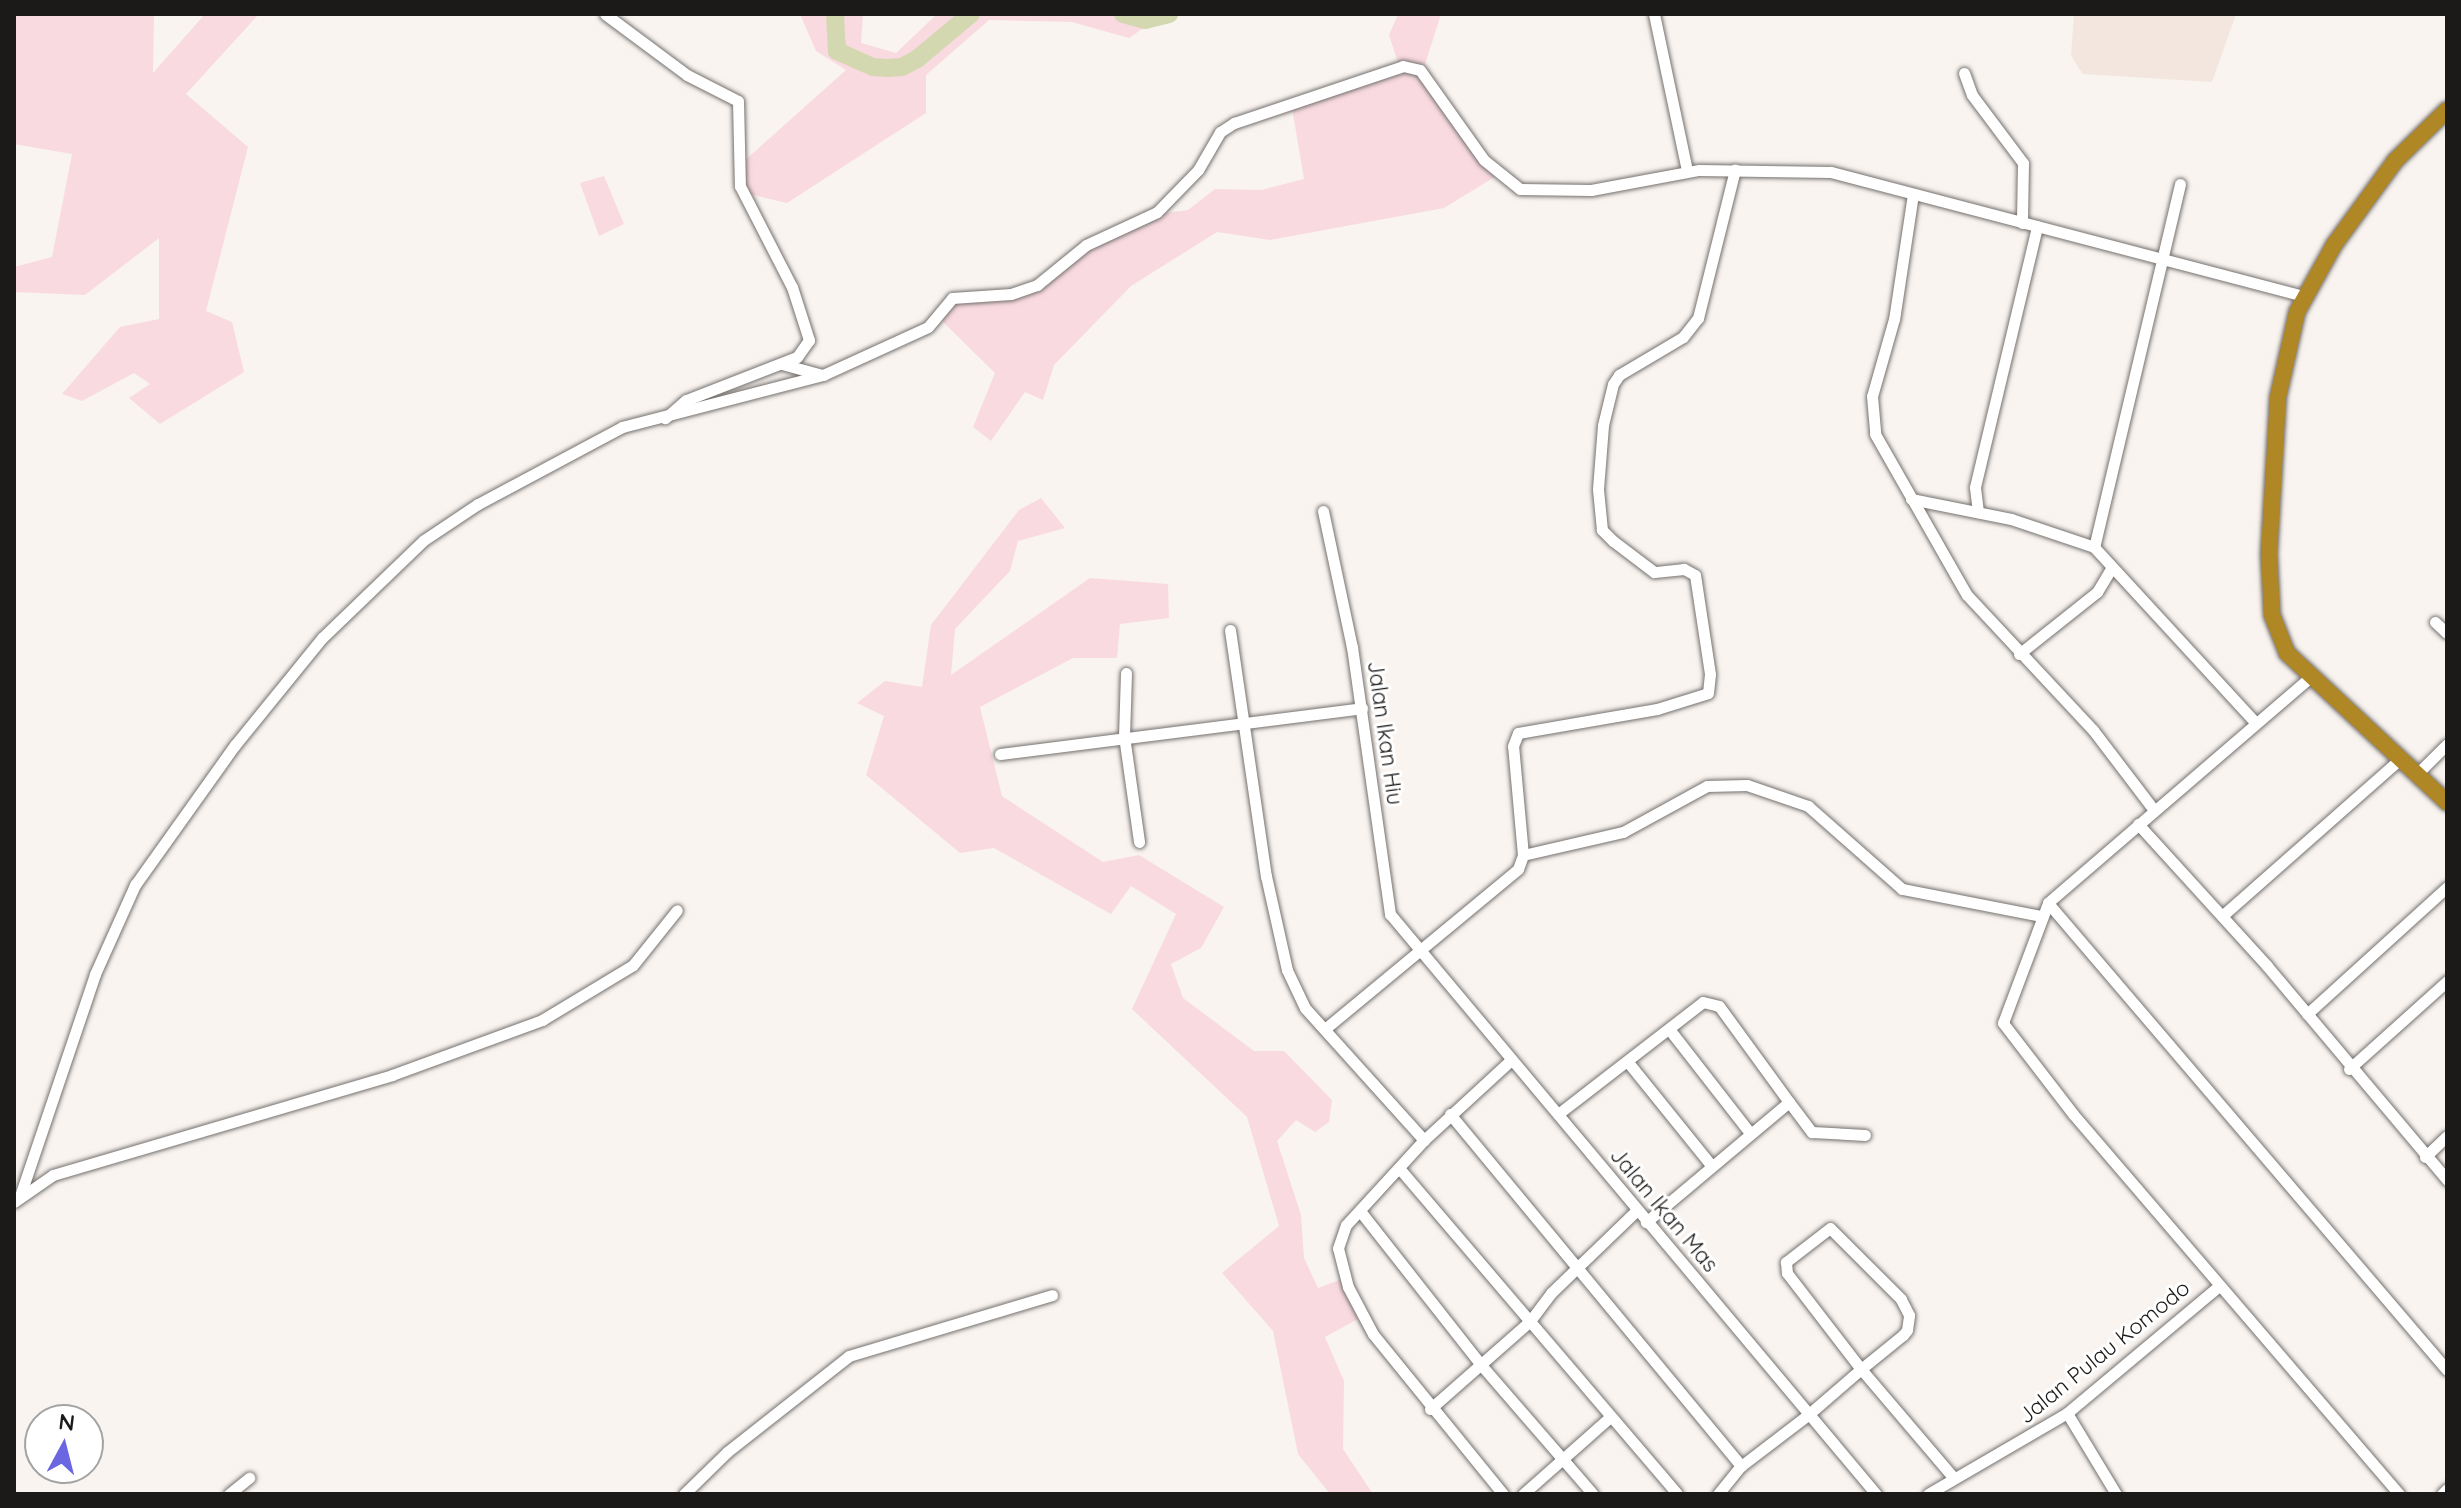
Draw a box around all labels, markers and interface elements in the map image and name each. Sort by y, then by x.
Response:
street label: Jalan Ikan Hiu [1362,659,1408,807]
street label: Jalan Ikan Mas [1604,1142,1724,1278]
street label: Jalan Pulau Komodo [2013,1275,2195,1429]
north arrow [24,1404,104,1484]
text: N [57,1407,76,1437]

